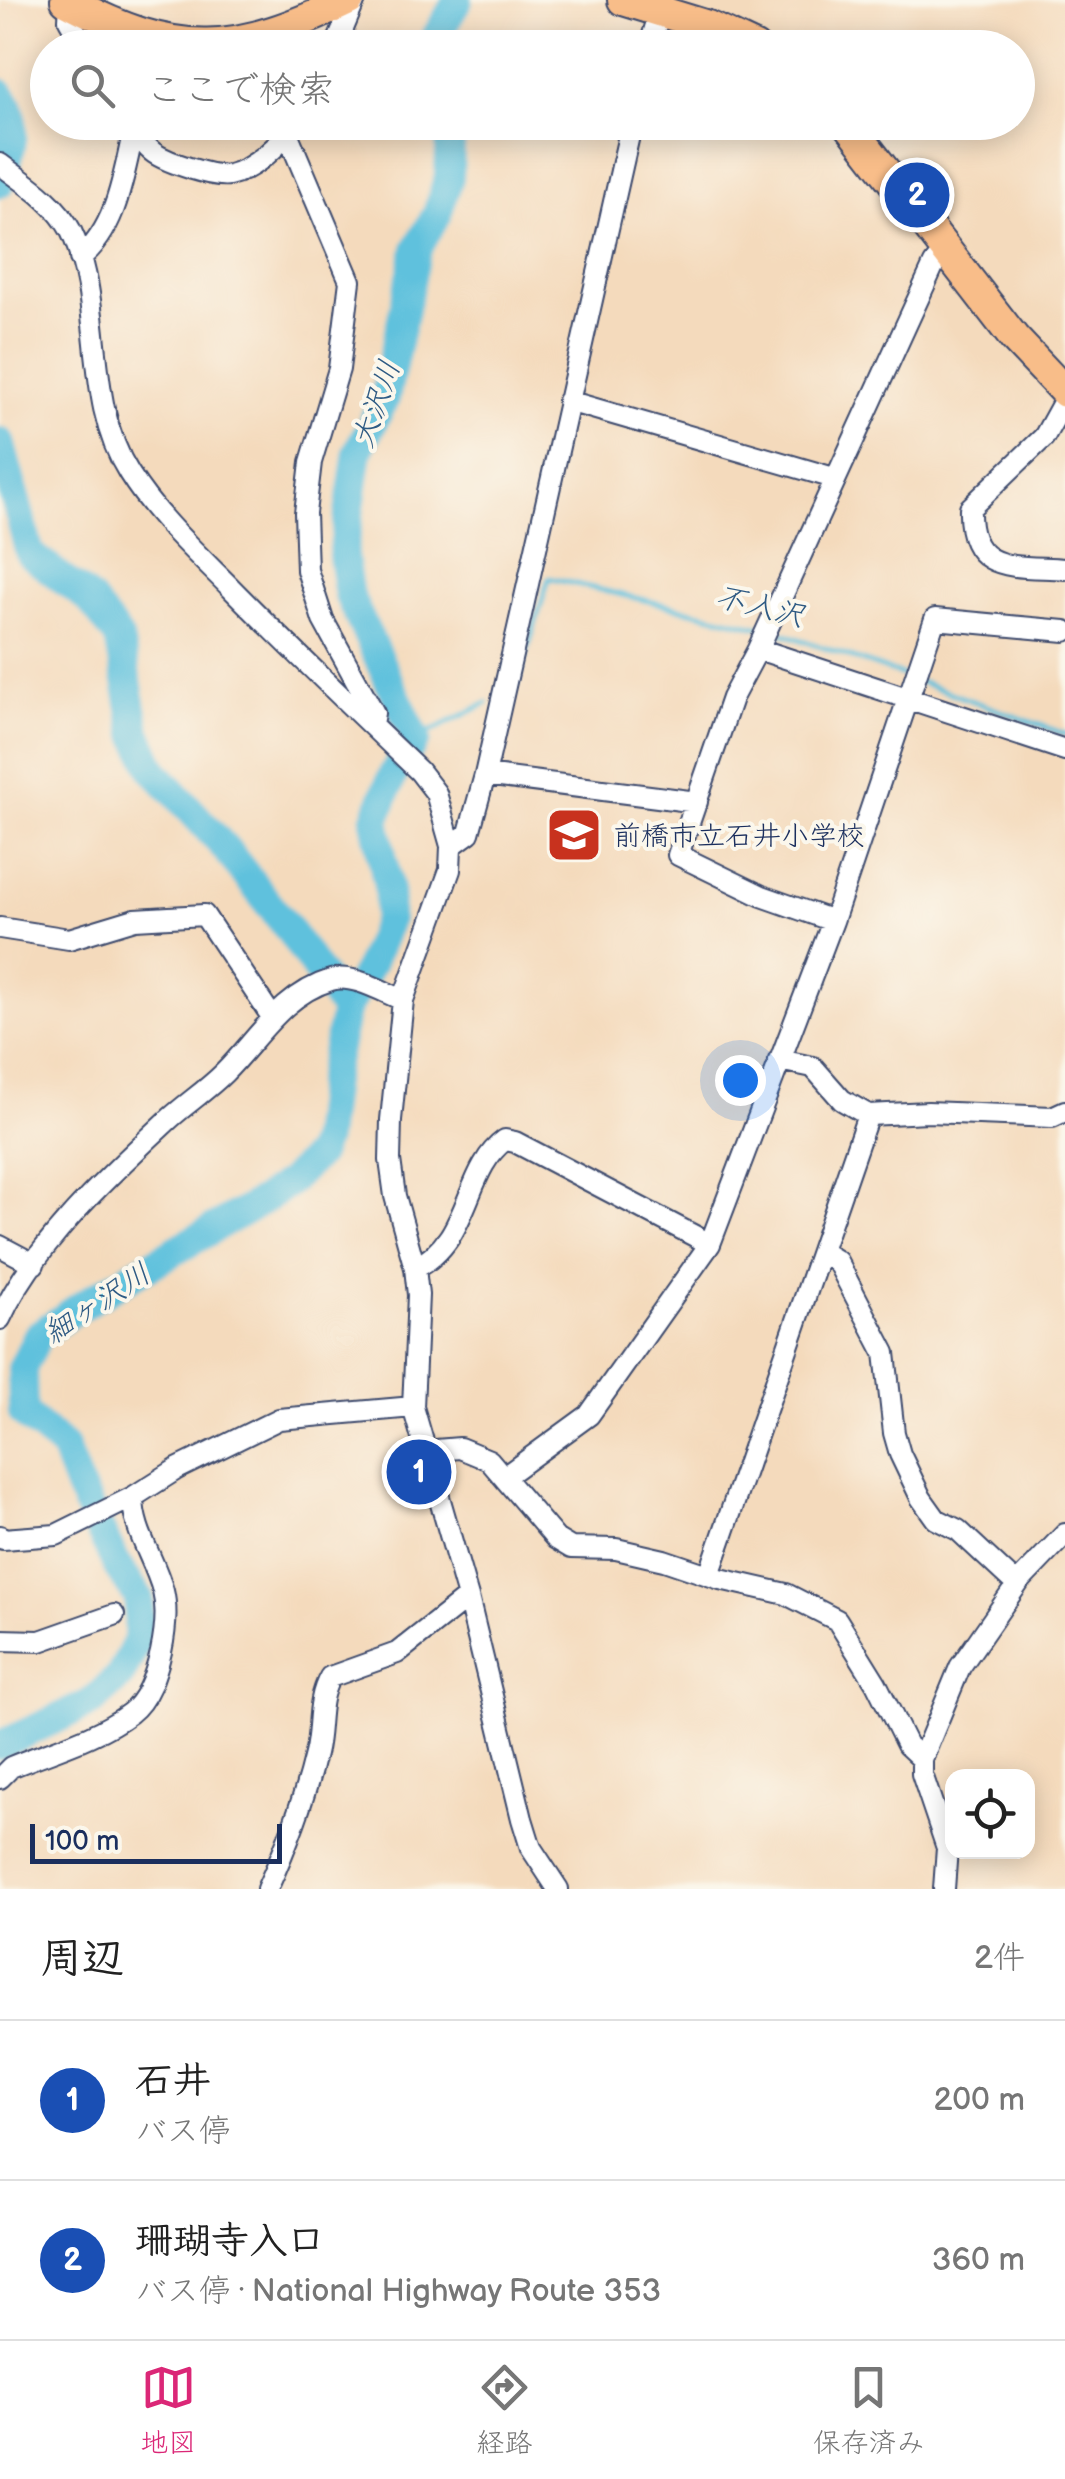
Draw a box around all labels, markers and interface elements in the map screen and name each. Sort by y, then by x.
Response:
search box [30,30,1035,140]
icon: search [65,58,120,113]
text: ここで検索 [145,68,335,113]
pin: 2 [884,158,950,232]
water label: 大沢川 [345,356,409,453]
water label: 不入沢 [712,579,809,636]
school or university icon: 前橋市立石井小学校 [544,805,604,865]
place label: 前橋市立石井小学校 [613,820,865,853]
your location [715,1055,766,1106]
water label: 細ヶ沢川 [37,1256,158,1352]
pin: 1 [386,1434,452,1510]
map controls [945,1769,1035,1859]
button: locate [945,1769,1035,1859]
scale bar [30,1819,282,1864]
text: 100 m [45,1825,119,1858]
text: 周辺 [40,1934,124,1985]
text: 2件 [974,1939,1025,1978]
text: 石井 [135,2059,211,2104]
text: 1 [66,2081,79,2120]
text: 200 m [933,2081,1025,2120]
text: バス停 [135,2112,231,2151]
text: 珊瑚寺入口 [135,2219,325,2264]
text: 2 [63,2241,82,2280]
text: 360 m [932,2241,1025,2280]
text: バス停 · National Highway Route 353 [135,2272,661,2311]
tab: 地図 [140,2360,196,2460]
tab: 経路 [476,2360,533,2460]
tab: 保存済み [813,2360,925,2460]

